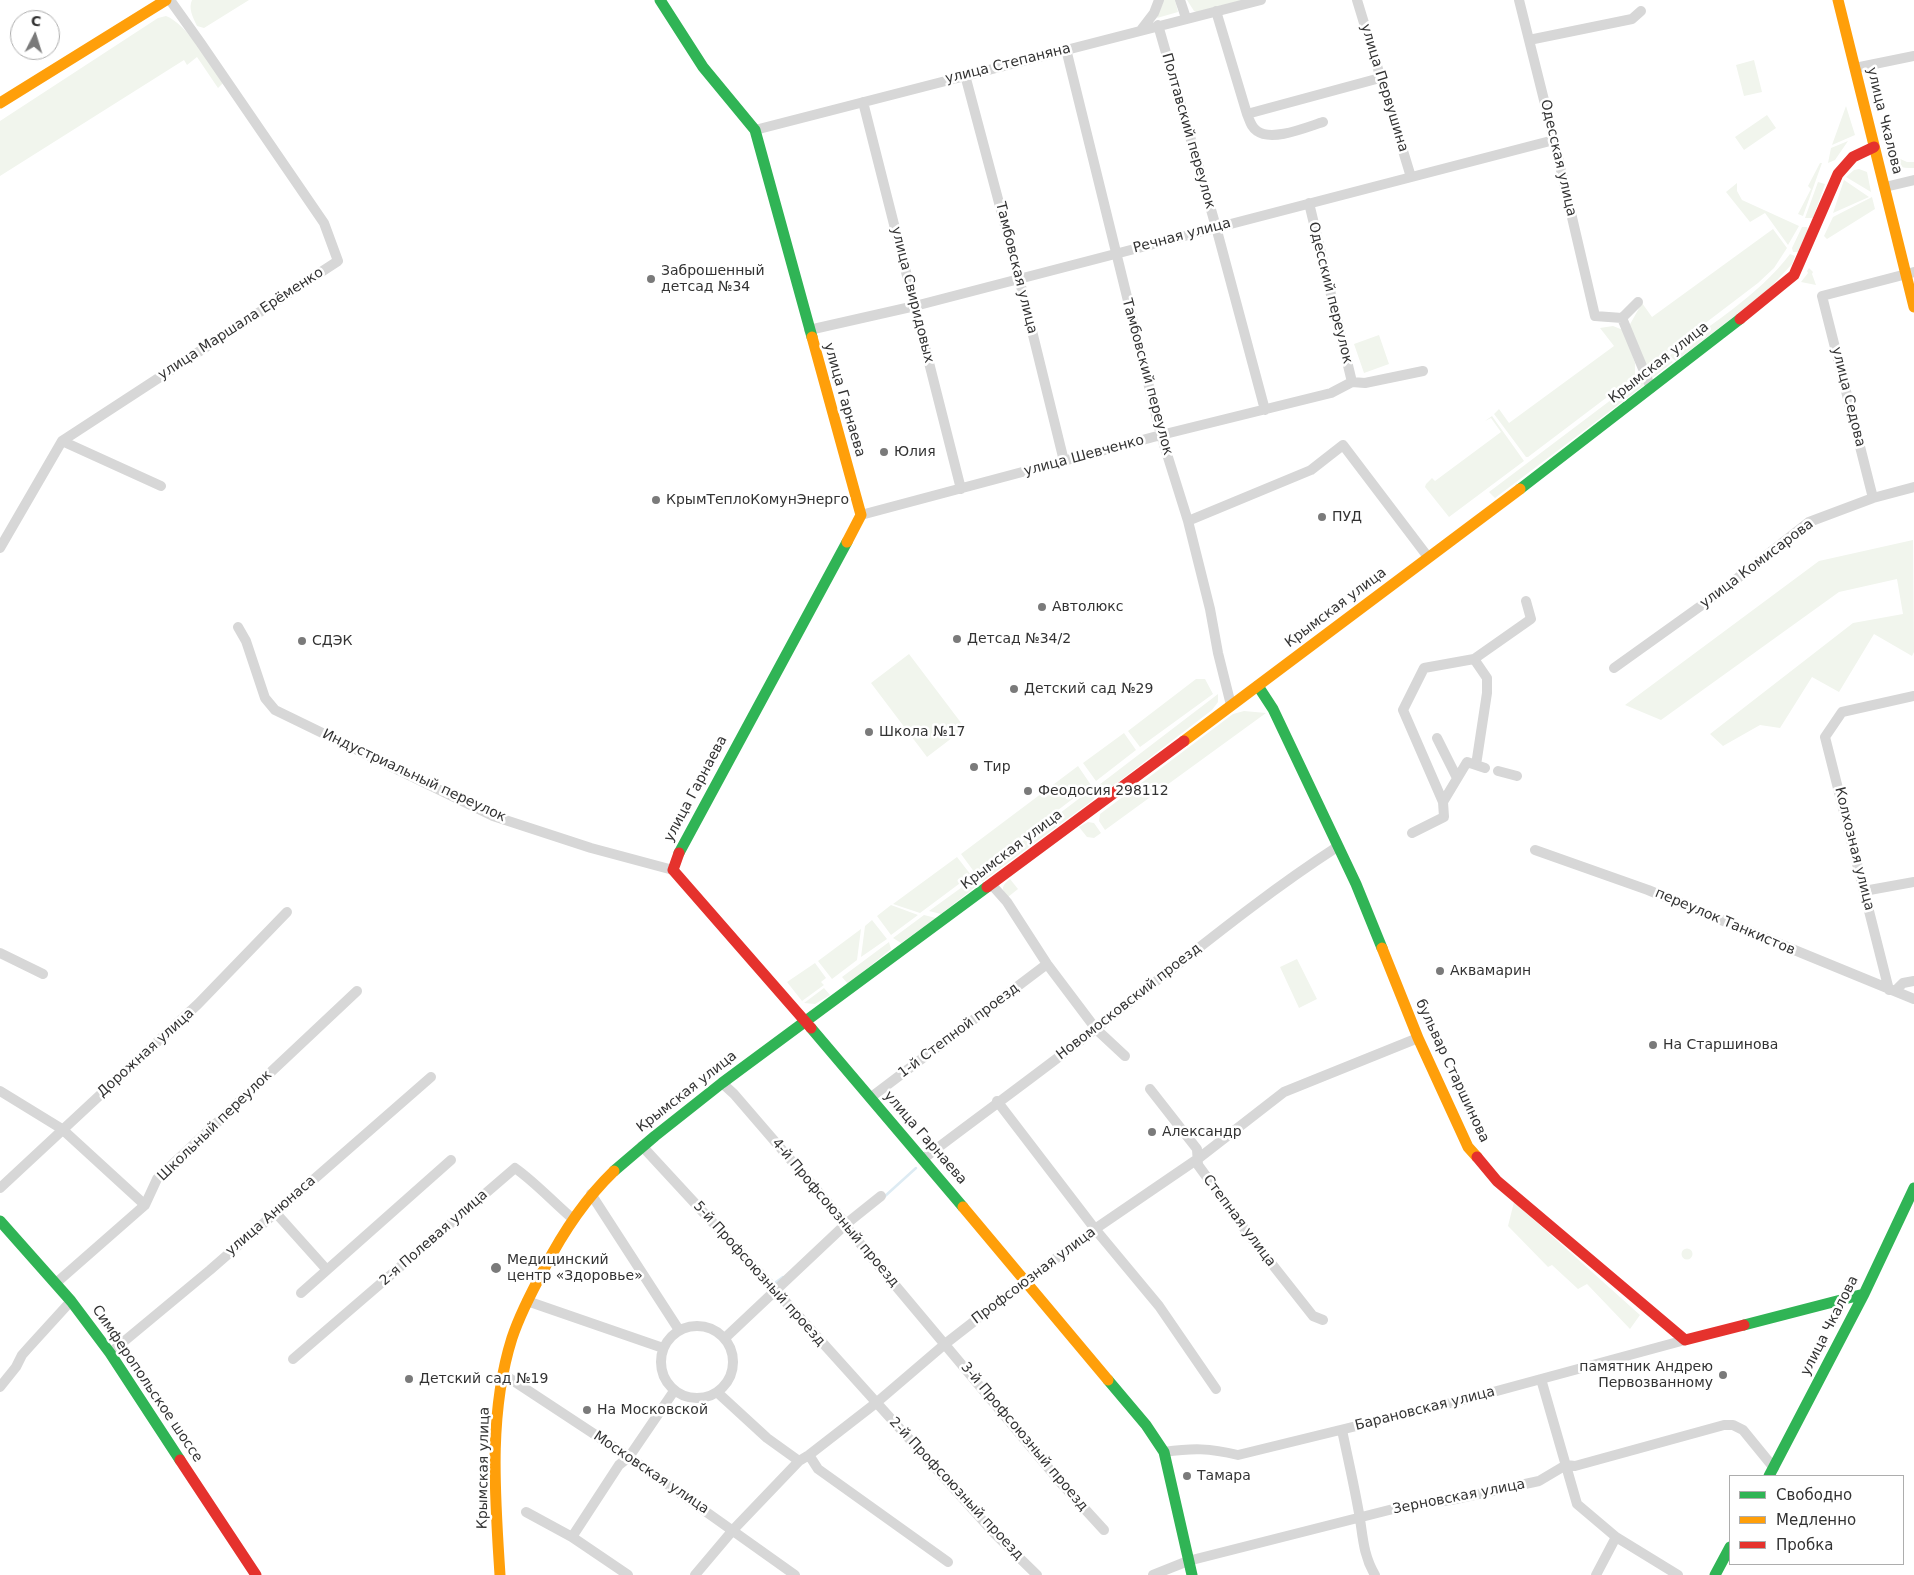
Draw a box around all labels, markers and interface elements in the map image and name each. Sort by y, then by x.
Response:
north arrow [10,10,60,60]
text: С [30,13,42,29]
street label: улица Первушина [1357,22,1411,154]
street label: улица Степаняна [944,40,1072,88]
street label: Полтавский переулок [1158,51,1218,211]
street label: улица Чкалова [1863,66,1905,176]
street label: Одесская улица [1536,98,1580,218]
street label: Тамбовская улица [991,200,1041,336]
street label: Речная улица [1131,215,1233,257]
street label: Одесский переулок [1304,220,1356,366]
street label: улица Свиридовых [887,225,937,365]
place label: Заброшенный детсад №34 [661,263,765,296]
street label: улица Маршала Ерёменко [155,264,327,384]
marker: Заброшенный детсад №34 [645,273,657,285]
street label: Тамбовский переулок [1118,297,1176,457]
street label: Крымская улица [1606,319,1712,407]
street label: улица Гарнаева [820,341,868,459]
street label: улица Седова [1827,345,1869,449]
street label: улица Шевченко [1022,432,1146,480]
place label: Юлия [894,444,936,460]
marker: Юлия [878,446,890,458]
place label: КрымТеплоКомунЭнерго [666,492,849,508]
marker: КрымТеплоКомунЭнерго [650,494,662,506]
place label: ПУД [1332,509,1362,525]
marker: ПУД [1316,511,1328,523]
street label: улица Комисарова [1697,516,1817,612]
street label: Крымская улица [1282,564,1390,652]
place label: Автолюкс [1052,599,1123,615]
marker: Автолюкс [1036,601,1048,613]
place label: Детсад №34/2 [967,631,1071,647]
place label: СДЭК [312,633,352,649]
marker: Детсад №34/2 [951,633,963,645]
marker: СДЭК [296,635,308,647]
place label: Детский сад №29 [1024,681,1153,697]
marker: Детский сад №29 [1008,683,1020,695]
place label: Школа №17 [879,724,965,740]
street label: Индустриальный переулок [320,726,508,826]
marker: Школа №17 [863,726,875,738]
street label: улица Гарнаева [661,733,731,845]
place label: Тир [984,759,1011,775]
marker: Тир [968,761,980,773]
place label: Феодосия 298112 [1038,783,1169,799]
marker: Феодосия 298112 [1022,785,1034,797]
street label: Колхозная улица [1831,785,1877,913]
street label: Крымская улица [958,806,1066,894]
street label: переулок Танкистов [1652,885,1798,959]
street label: Новомосковский проезд [1053,940,1205,1064]
place label: Аквамарин [1450,963,1531,979]
marker: Аквамарин [1434,965,1446,977]
street label: 1-й Степной проезд [895,980,1023,1082]
street label: бульвар Старшинова [1411,997,1493,1145]
street label: Дорожная улица [94,1005,198,1101]
place label: На Старшинова [1663,1037,1778,1053]
marker: На Старшинова [1647,1039,1659,1051]
street label: Крымская улица [634,1048,740,1136]
street label: Школьный переулок [154,1067,276,1185]
street label: улица Гарнаева [880,1088,970,1188]
place label: Александр [1162,1124,1242,1140]
marker: Александр [1146,1126,1158,1138]
street label: 4-й Профсоюзный проезд [768,1135,902,1291]
street label: улица Анюнаса [223,1172,319,1260]
street label: Степная улица [1199,1172,1279,1270]
street label: 2-я Полевая улица [377,1187,491,1289]
street label: 5-й Профсоюзный проезд [690,1198,828,1350]
street label: Профсоюзная улица [969,1224,1099,1328]
place label: Медицинский центр «Здоровье» [507,1252,643,1284]
marker: Медицинский центр «Здоровье» [489,1261,503,1275]
street label: улица Чкалова [1798,1273,1862,1379]
street label: Симферопольское шоссе [88,1302,206,1466]
street label: 3-й Профсоюзный проезд [957,1359,1091,1515]
place label: памятник Андрею Первозванному [1579,1359,1713,1391]
marker: памятник Андрею Первозванному [1717,1369,1729,1381]
place label: Детский сад №19 [419,1371,548,1387]
marker: Детский сад №19 [403,1373,415,1385]
street label: Барановская улица [1353,1383,1497,1435]
place label: На Московской [597,1402,708,1418]
marker: На Московской [581,1404,593,1416]
street label: Крымская улица [475,1407,493,1529]
street label: 2-й Профсоюзный проезд [885,1414,1027,1564]
street label: Московская улица [590,1428,712,1518]
place label: Тамара [1197,1468,1251,1484]
marker: Тамара [1181,1470,1193,1482]
legend [1729,1475,1904,1565]
street label: Зерновская улица [1391,1476,1527,1518]
text: Свободно [1776,1486,1852,1504]
text: Медленно [1776,1511,1856,1529]
text: Пробка [1776,1536,1833,1554]

